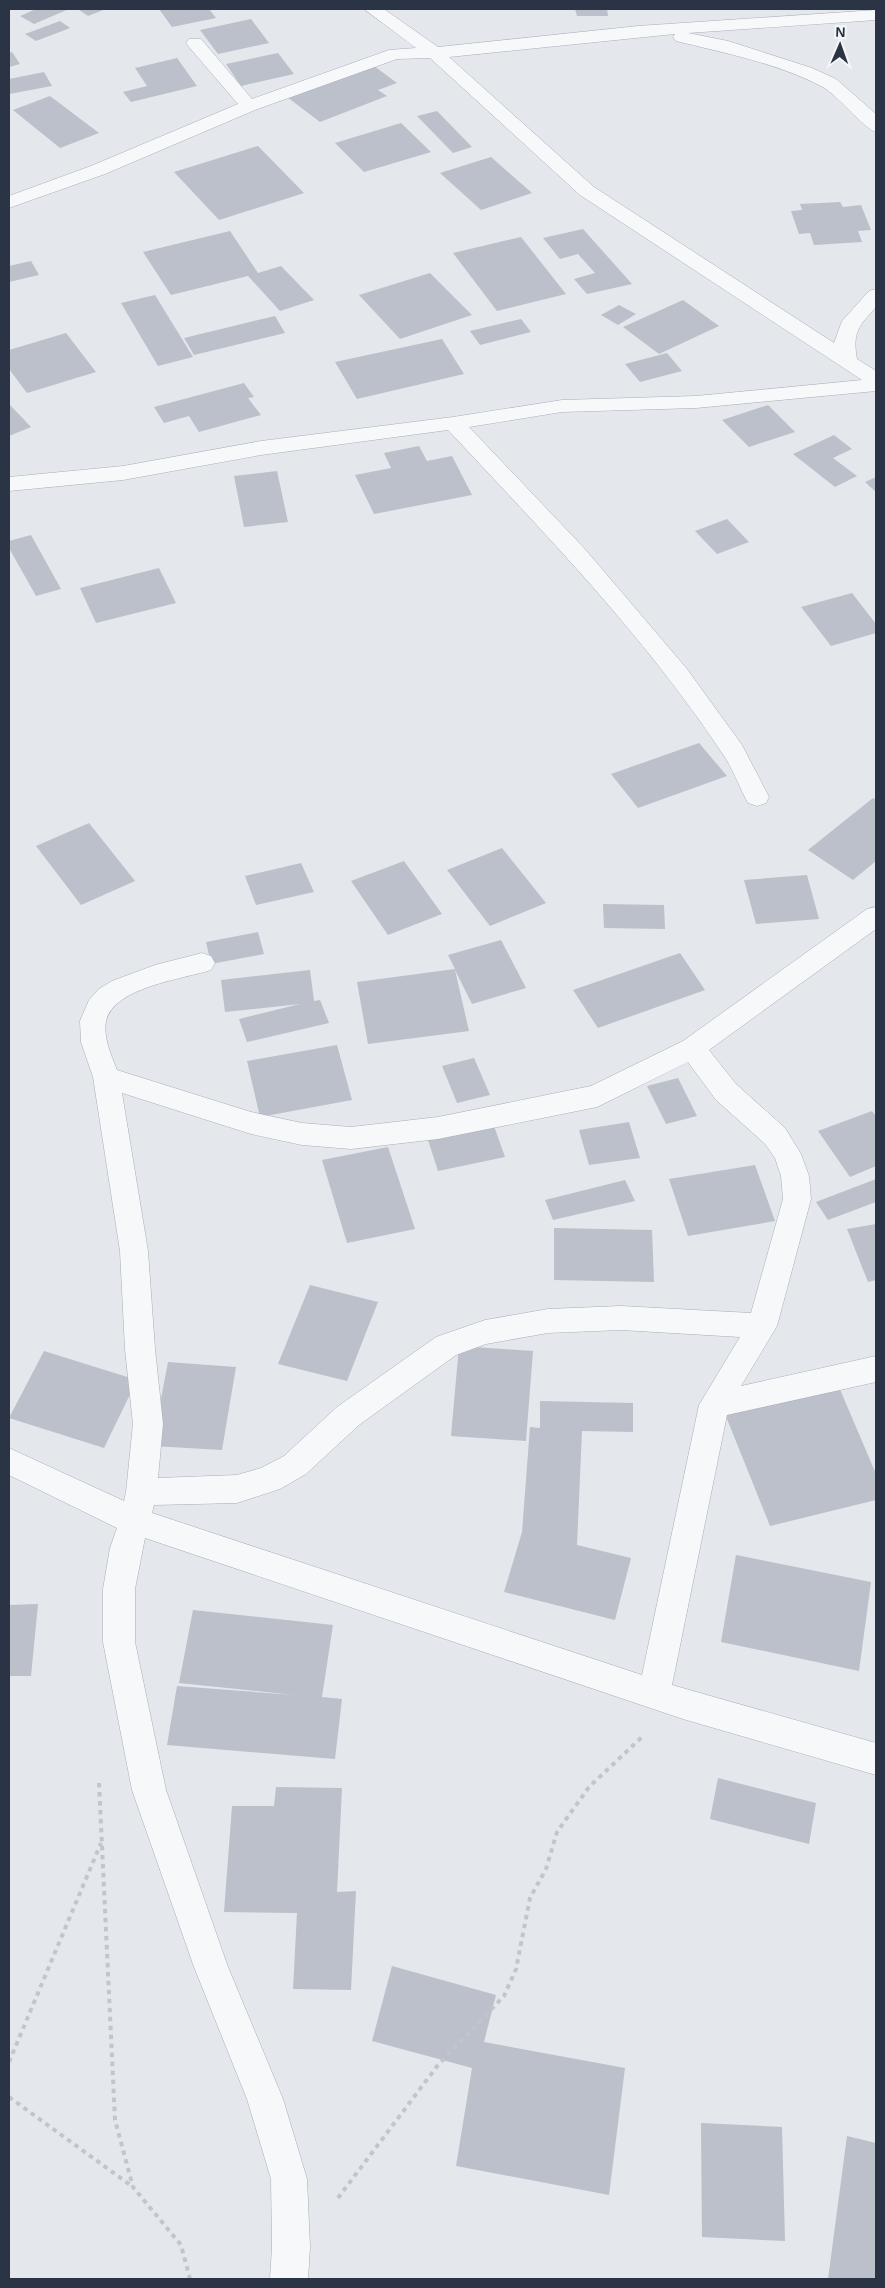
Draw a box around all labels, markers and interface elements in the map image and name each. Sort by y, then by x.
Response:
north arrow [815,20,865,70]
text: N [835,24,846,40]

